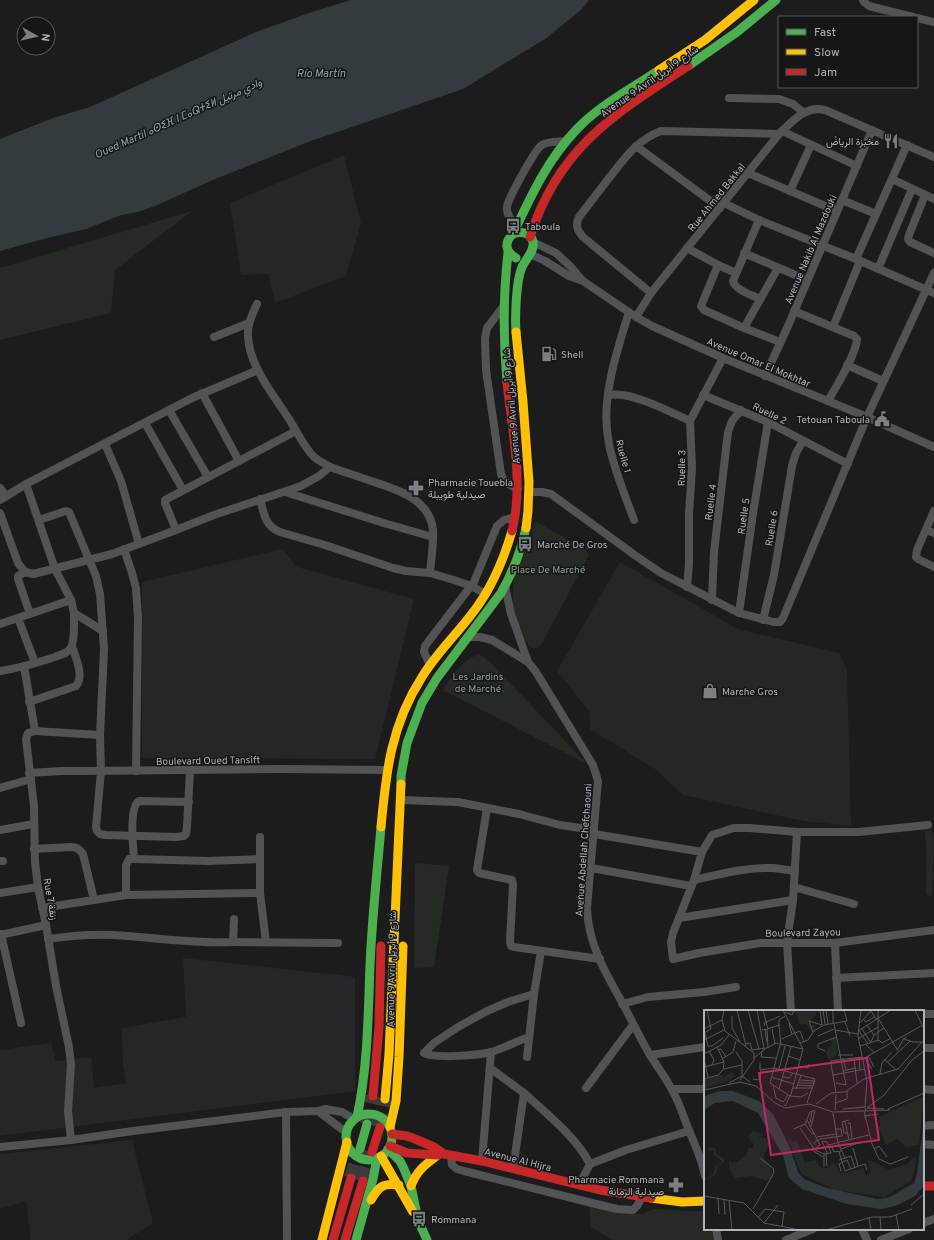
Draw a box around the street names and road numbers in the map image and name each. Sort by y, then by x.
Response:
street label: Avenue 9 Avril شارع 9 أبريل [598,43,701,121]
street label: Rue Ahmed Bakkal [686,161,749,235]
street label: Avenue Nakib Al Mazdouki [782,193,840,306]
street label: Avenue Omar El Mokhtar [704,336,812,391]
street label: Avenue 9 Avril شارع 9 أبريل [501,347,524,465]
street label: Ruelle 2 [750,400,789,428]
street label: Ruelle 1 [612,438,634,475]
street label: Ruelle 3 [676,450,689,486]
street label: Ruelle 4 [703,483,720,521]
street label: Ruelle 5 [735,497,753,535]
street label: Ruelle 6 [763,509,782,547]
street label: Boulevard Oued Tansift [156,754,260,769]
street label: Avenue Abdellah Chefchaouni [573,783,596,917]
street label: Rue 7 زنقة [39,877,60,921]
street label: Avenue 9 Avril شارع 9 أبريل [385,910,400,1027]
street label: Boulevard Zayou [765,926,841,941]
street label: Avenue Al Hijra [483,1146,552,1175]

